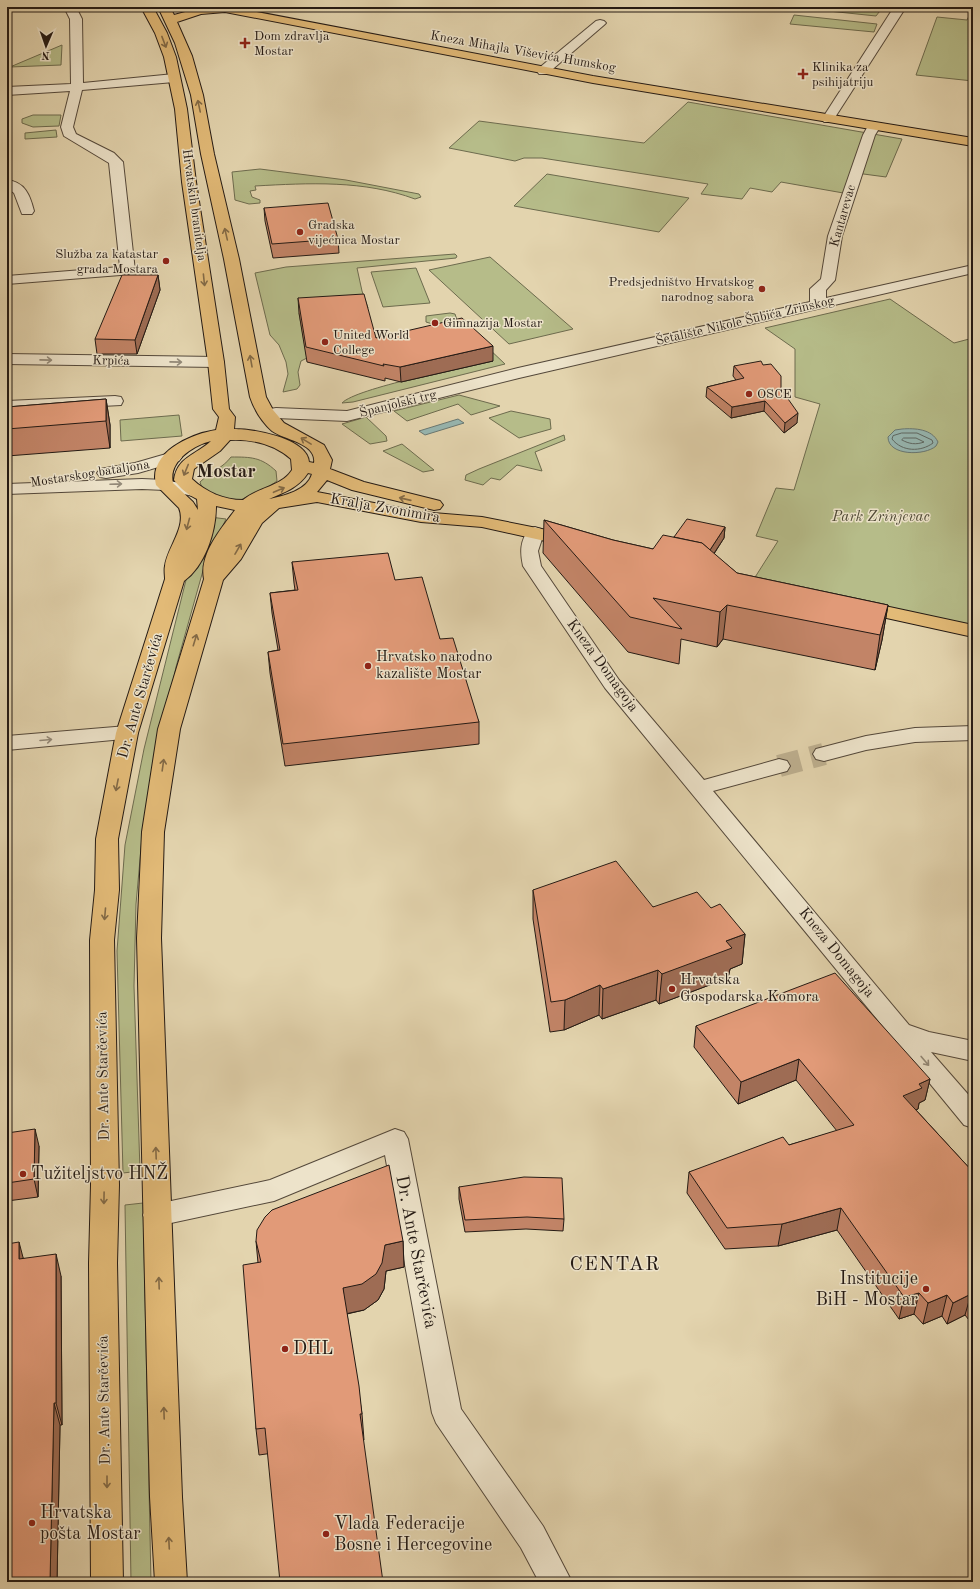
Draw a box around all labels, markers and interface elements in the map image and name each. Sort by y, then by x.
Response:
north arrow [26,26,66,66]
street label: Kneza Mihajla Viševića Humskog [429,29,617,75]
place label: Dom zdravlja Mostar [254,30,330,58]
one-way arrow [161,35,168,48]
marker: Dom zdravlja Mostar [239,37,251,49]
text: N [41,49,50,60]
place label: Klinika za psihijatriju [812,61,874,89]
marker: Klinika za psihijatriju [797,68,809,80]
one-way arrow [195,100,203,113]
street label: Hrvatskih branitelja [180,148,208,263]
street label: Kantarevac [828,183,858,249]
place label: Gradska vijećnica Mostar [308,219,400,247]
one-way arrow [221,227,229,240]
marker: Gradska vijećnica Mostar [295,227,305,237]
place label: Služba za katastar grada Mostara [55,248,159,276]
marker: Služba za katastar grada Mostara [161,256,171,266]
one-way arrow [200,273,207,286]
place label: Predsjedništvo Hrvatskog narodnog sabora [609,276,755,304]
marker: Predsjedništvo Hrvatskog narodnog sabora [757,284,767,294]
street label: Šetalište Nikole Šubića Zrinskog [654,291,836,348]
place label: Gimnazija Mostar [443,317,543,330]
marker: Gimnazija Mostar [430,318,440,328]
place label: United World College [333,329,410,357]
marker: United World College [320,337,330,347]
street label: Krpića [92,354,130,368]
one-way arrow [247,355,255,368]
one-way arrow [39,356,52,364]
one-way arrow [169,358,182,366]
street label: Španjolski trg [357,385,438,420]
place label: OSCE [757,388,792,401]
marker: OSCE [744,389,754,399]
one-way arrow [301,437,312,445]
street label: Mostarskog bataljona [30,458,151,490]
district label: Mostar [196,463,256,482]
one-way arrow [181,464,189,476]
one-way arrow [109,481,122,488]
one-way arrow [273,485,285,493]
street label: Kralja Zvonimira [329,492,442,526]
one-way arrow [399,494,412,502]
park label: Park Zrinjevac [831,510,930,525]
one-way arrow [183,518,191,531]
one-way arrow [235,543,243,555]
street label: Kneza Domagoja [563,617,641,716]
street label: Dr. Ante Starčevića [116,631,166,760]
one-way arrow [192,633,199,646]
place label: Hrvatsko narodno kazalište Mostar [376,650,493,682]
marker: Hrvatsko narodno kazalište Mostar [363,661,373,671]
one-way arrow [39,736,52,744]
one-way arrow [159,759,167,772]
one-way arrow [113,779,121,792]
street label: Kneza Domagoja [795,905,877,1001]
one-way arrow [101,907,108,920]
place label: Hrvatska Gospodarska Komora [680,973,820,1005]
marker: Hrvatska Gospodarska Komora [667,984,677,994]
street label: Dr. Ante Starčevića [95,1010,113,1141]
one-way arrow [920,1056,929,1067]
one-way arrow [152,1147,160,1160]
place label: Tužiteljstvo HNŽ [31,1161,168,1183]
marker: Tužiteljstvo HNŽ [18,1169,28,1179]
street label: Dr. Ante Starčevića [392,1174,440,1330]
one-way arrow [101,1191,108,1204]
district label: CENTAR [570,1255,660,1275]
place label: Institucije BiH - Mostar [815,1270,919,1309]
one-way arrow [156,1277,163,1290]
marker: Institucije BiH - Mostar [921,1284,931,1294]
street label: Dr. Ante Starčevića [96,1334,114,1465]
place label: DHL [293,1340,333,1358]
marker: DHL [280,1344,290,1354]
one-way arrow [160,1407,167,1420]
one-way arrow [103,1475,111,1488]
place label: Hrvatska pošta Mostar [40,1504,141,1543]
place label: Vlada Federacije Bosne i Hercegovine [334,1515,492,1554]
marker: Hrvatska pošta Mostar [27,1518,37,1528]
marker: Vlada Federacije Bosne i Hercegovine [321,1529,331,1539]
one-way arrow [165,1537,172,1550]

